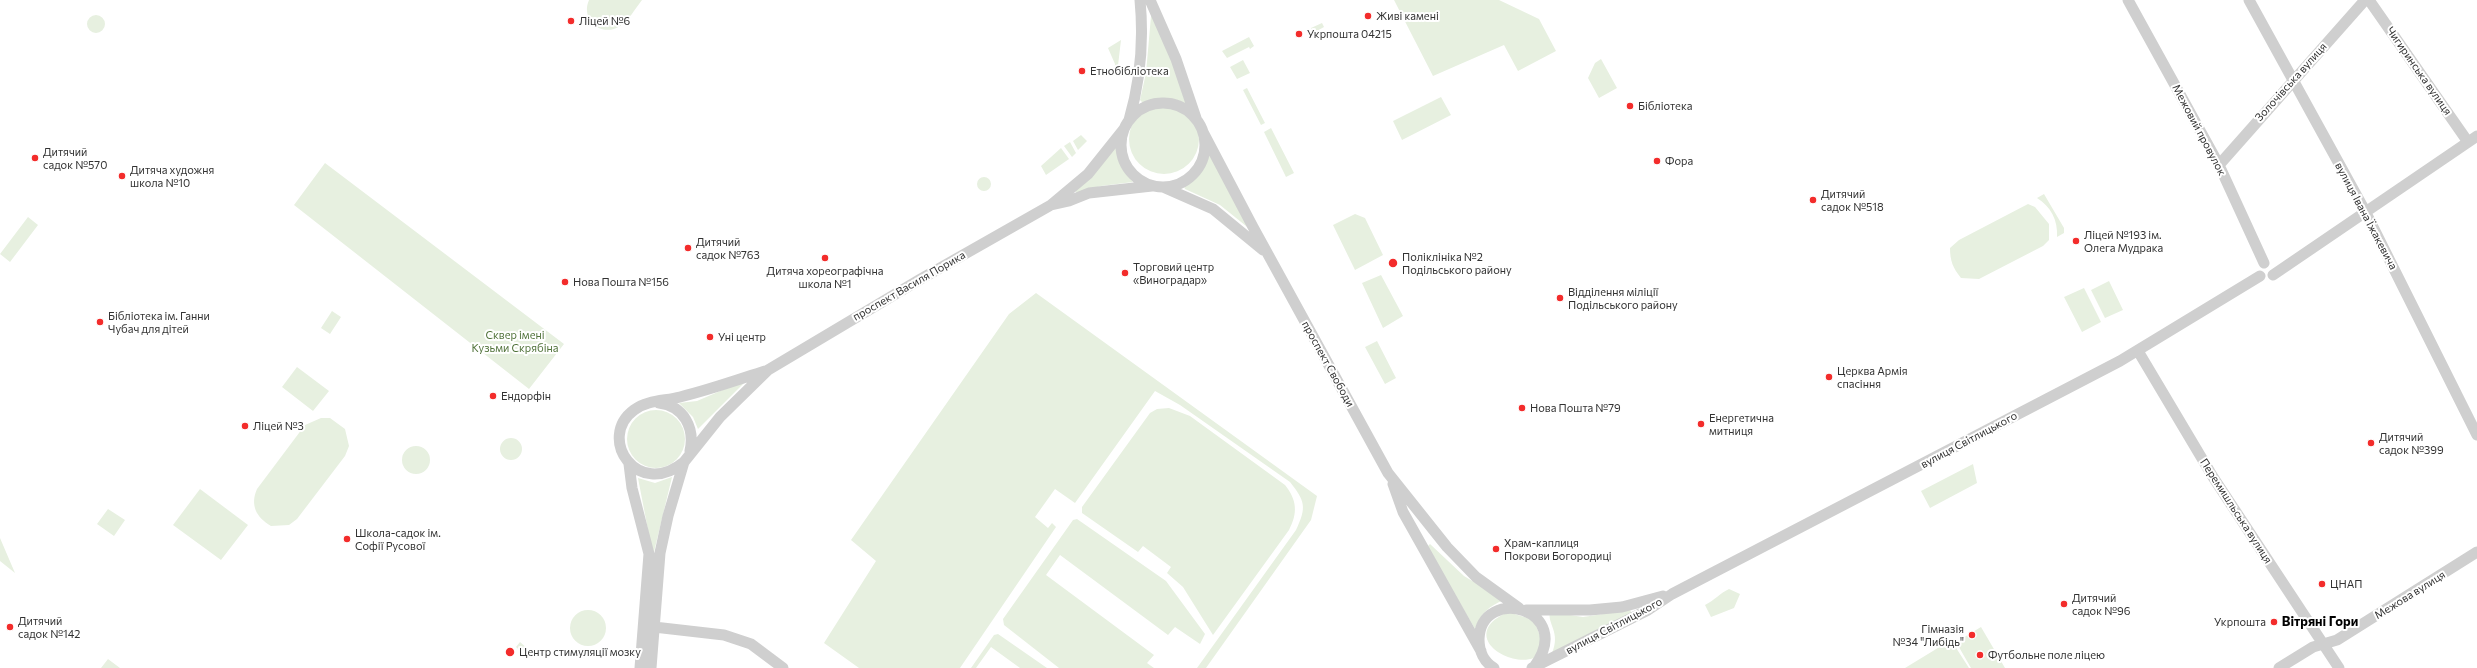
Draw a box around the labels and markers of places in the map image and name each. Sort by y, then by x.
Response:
place label: Живі камені [1376,9,1439,23]
marker: Живі камені [1363,11,1373,21]
place label: Ліцей №6 [579,14,630,28]
marker: Ліцей №6 [566,16,576,26]
place label: Укрпошта 04215 [1307,27,1392,41]
marker: Укрпошта 04215 [1294,29,1304,39]
place label: Етнобібліотека [1090,64,1169,78]
marker: Етнобібліотека [1077,66,1087,76]
place label: Бібліотека [1638,99,1692,113]
marker: Бібліотека [1625,101,1635,111]
place label: Дитячий садок №570 [43,145,107,171]
marker: Дитячий садок №570 [30,153,40,163]
place label: Фора [1665,154,1693,168]
marker: Фора [1652,156,1662,166]
place label: Дитяча художня школа №10 [130,163,214,189]
marker: Дитяча художня школа №10 [117,171,127,181]
place label: Дитячий садок №518 [1821,187,1884,213]
marker: Дитячий садок №518 [1808,195,1818,205]
place label: Ліцей №193 ім. Олега Мудрака [2084,228,2163,254]
place label: Дитячий садок №763 [696,235,760,261]
marker: Ліцей №193 ім. Олега Мудрака [2071,236,2081,246]
marker: Дитячий садок №763 [683,243,693,253]
place label: Поліклініка №2 Подільського району [1402,250,1512,276]
marker: Дитяча хореографічна школа №1 [820,253,830,263]
marker: Поліклініка №2 Подільського району [1387,257,1399,269]
place label: Торговий центр «Виноградар» [1133,260,1214,286]
place label: Дитяча хореографічна школа №1 [767,264,883,290]
marker: Торговий центр «Виноградар» [1120,268,1130,278]
place label: Нова Пошта №156 [573,275,669,289]
marker: Нова Пошта №156 [560,277,570,287]
place label: Відділення міліції Подільського району [1568,285,1678,311]
marker: Відділення міліції Подільського району [1555,293,1565,303]
place label: Бібліотека ім. Ганни Чубач для дітей [108,309,210,335]
marker: Бібліотека ім. Ганни Чубач для дітей [95,317,105,327]
place label: Уні центр [718,330,766,344]
marker: Уні центр [705,332,715,342]
place label: Церква Армія спасіння [1837,364,1908,390]
marker: Церква Армія спасіння [1824,372,1834,382]
place label: Ендорфін [501,389,551,403]
marker: Ендорфін [488,391,498,401]
place label: Нова Пошта №79 [1530,401,1621,415]
marker: Нова Пошта №79 [1517,403,1527,413]
place label: Енергетична митниця [1709,411,1774,437]
place label: Ліцей №3 [253,419,304,433]
marker: Енергетична митниця [1696,419,1706,429]
marker: Ліцей №3 [240,421,250,431]
place label: Дитячий садок №399 [2379,430,2444,456]
marker: Дитячий садок №399 [2366,438,2376,448]
place label: Школа-садок ім. Софії Русової [355,526,441,552]
marker: Школа-садок ім. Софії Русової [342,534,352,544]
place label: Храм-каплиця Покрови Богородиці [1504,536,1612,562]
marker: Храм-каплиця Покрови Богородиці [1491,544,1501,554]
place label: ЦНАП [2330,577,2362,591]
marker: ЦНАП [2317,579,2327,589]
place label: Дитячий садок №96 [2072,591,2130,617]
marker: Дитячий садок №96 [2059,599,2069,609]
place label: Дитячий садок №142 [18,614,80,640]
place label: Укрпошта [2214,615,2266,629]
marker: Укрпошта [2269,617,2279,627]
marker: Дитячий садок №142 [5,622,15,632]
place label: Гімназія №34 "Либідь" [1892,622,1964,648]
marker: Гімназія №34 "Либідь" [1967,630,1977,640]
place label: Центр стимуляції мозку [519,645,641,659]
marker: Центр стимуляції мозку [504,646,516,658]
place label: Футбольне поле ліцею [1988,648,2105,662]
marker: Футбольне поле ліцею [1975,650,1985,660]

